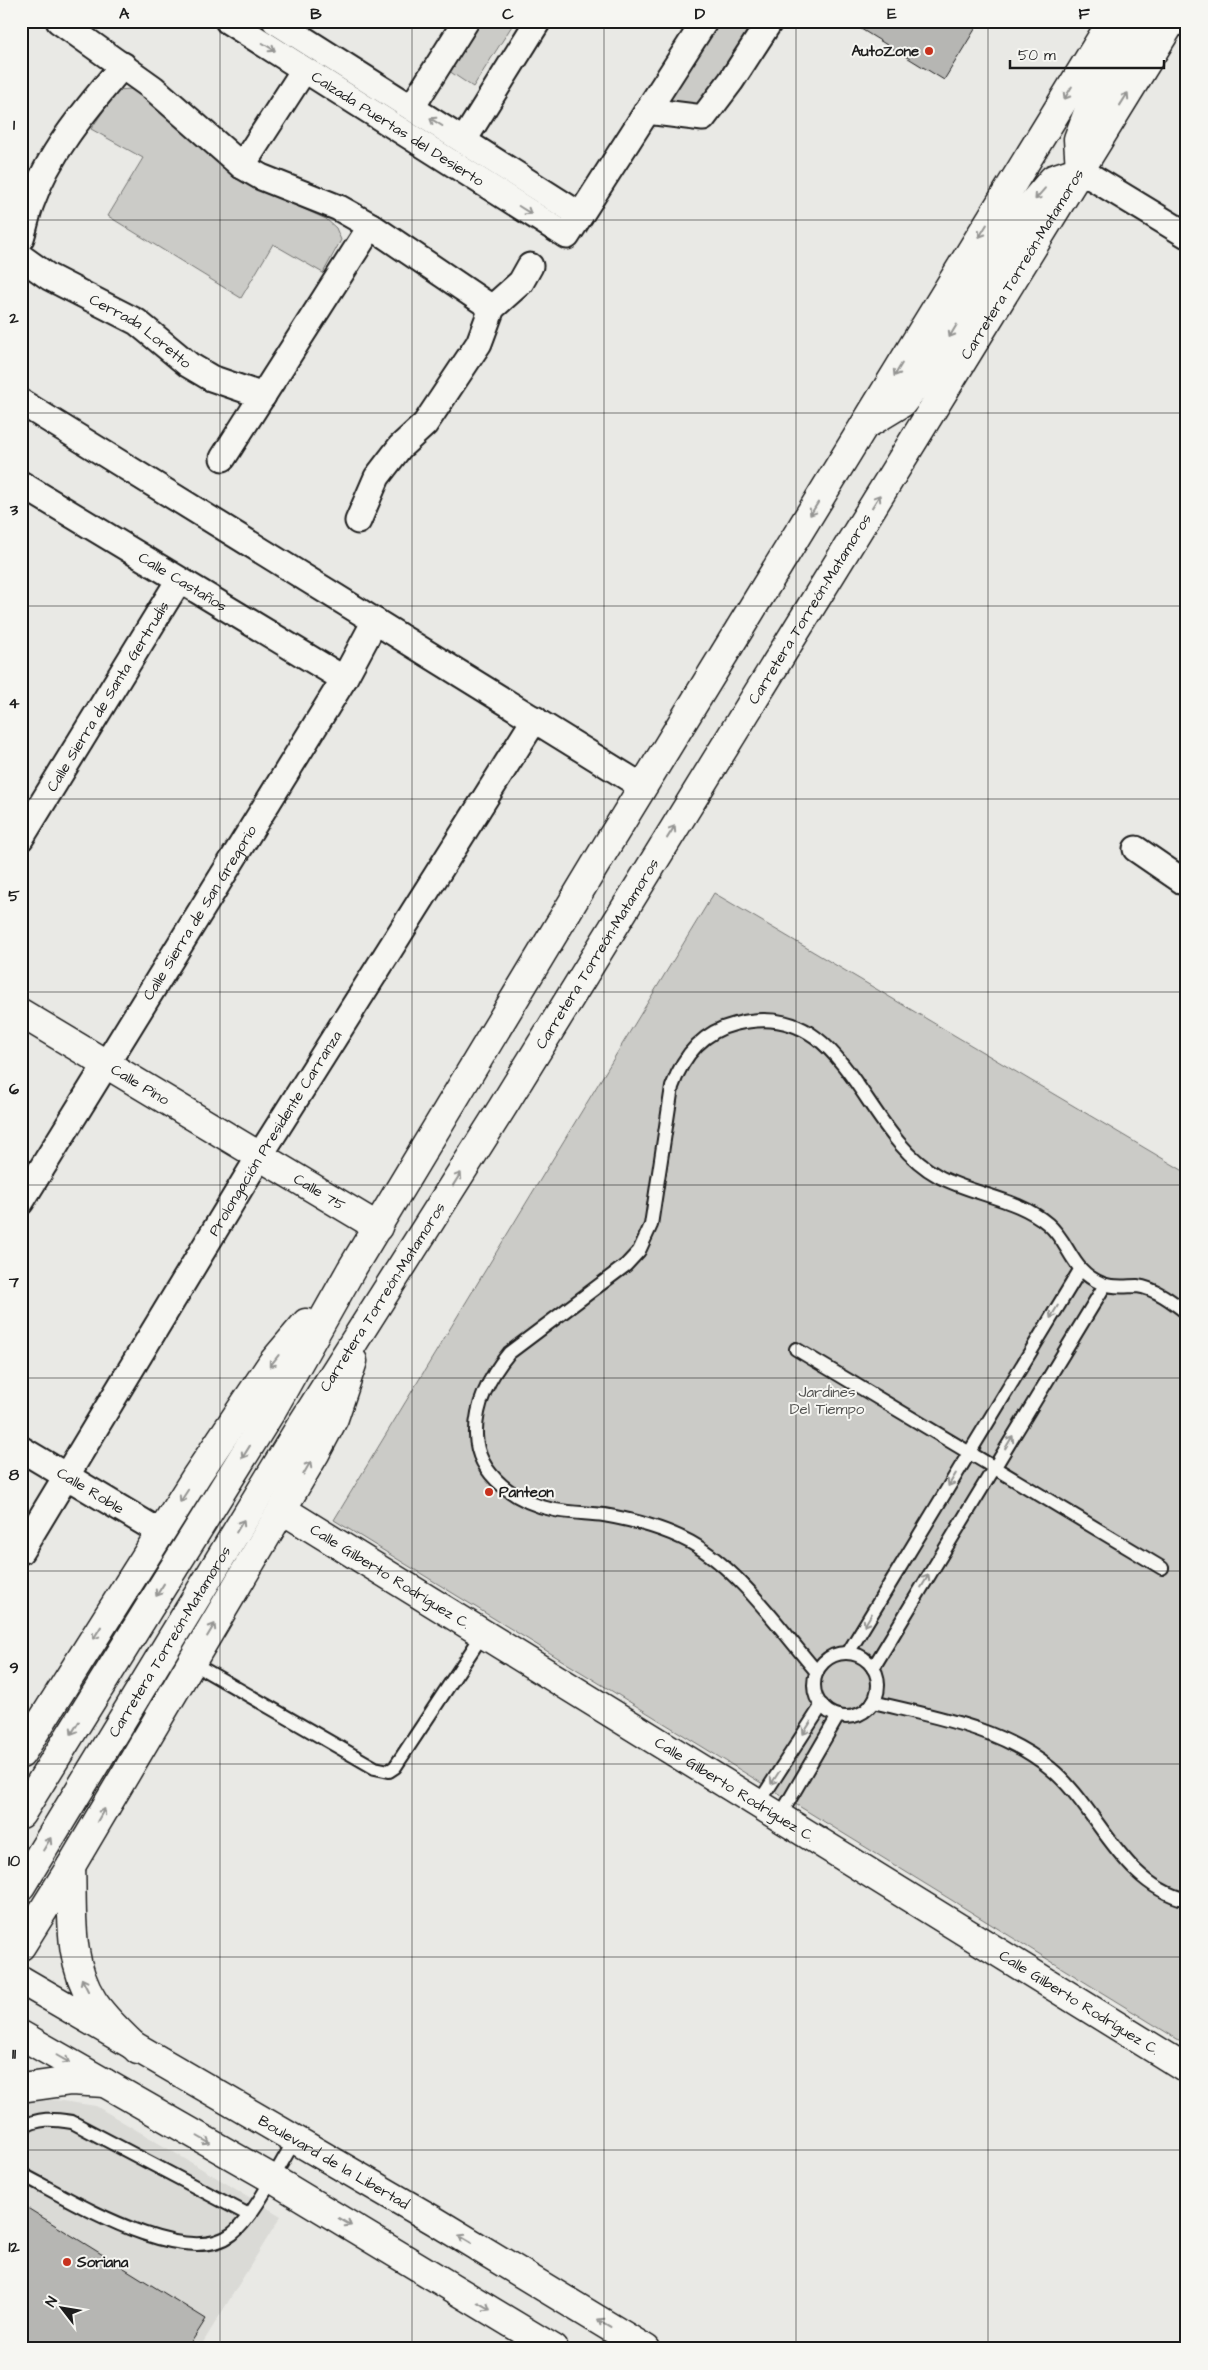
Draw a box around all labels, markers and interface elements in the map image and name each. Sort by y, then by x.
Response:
text: A [119,3,130,25]
text: B [310,3,322,25]
text: C [502,3,514,25]
text: D [695,3,706,25]
text: E [887,3,897,25]
text: F [1078,3,1090,25]
scale bar [1010,38,1164,70]
place label: AutoZone [851,41,919,62]
one-way arrow [262,43,276,53]
marker: AutoZone [923,45,935,57]
text: 50 m [1018,45,1056,66]
street label: Calzada Puertas del Desierto [307,66,488,192]
one-way arrow [1063,85,1073,99]
one-way arrow [1119,92,1130,106]
text: 1 [13,114,16,136]
one-way arrow [429,117,443,127]
street label: Carretera Torreón-Matamoros [956,165,1090,364]
one-way arrow [1035,187,1046,200]
one-way arrow [517,205,531,215]
one-way arrow [978,224,988,238]
street label: Cerrada Loretto [85,289,196,374]
text: 2 [8,307,19,329]
one-way arrow [948,324,958,338]
one-way arrow [893,362,903,376]
one-way arrow [872,494,882,508]
text: 3 [9,499,19,521]
one-way arrow [808,501,818,515]
street label: Carretera Torreón-Matamoros [743,509,877,708]
street label: Calle Castaños [134,547,231,617]
street label: Calle Sierra de Santa Gertrudis [42,597,175,796]
text: 4 [9,692,20,714]
street label: Calle Sierra de San Gregorio [138,821,262,1004]
one-way arrow [667,826,677,840]
street label: Carretera Torreón-Matamoros [531,854,665,1053]
text: 5 [8,885,20,907]
street label: Prolongación Presidente Carranza [204,1026,347,1240]
street label: Calle Pino [107,1059,174,1111]
text: 6 [9,1078,19,1100]
street label: Calle 75 [289,1169,349,1216]
one-way arrow [452,1172,462,1186]
street label: Carretera Torreón-Matamoros [315,1198,451,1396]
text: 7 [8,1271,19,1293]
one-way arrow [1049,1304,1059,1318]
one-way arrow [269,1354,280,1367]
park label: Jardines Del Tiempo [790,1382,865,1420]
one-way arrow [1005,1435,1015,1449]
one-way arrow [240,1444,250,1458]
one-way arrow [302,1460,312,1475]
street label: Calle Roble [53,1463,128,1519]
text: 8 [9,1464,20,1486]
one-way arrow [946,1473,956,1487]
place label: Panteon [499,1482,554,1503]
marker: Panteon [483,1486,495,1498]
one-way arrow [178,1488,188,1502]
one-way arrow [235,1519,246,1533]
street label: Calle Gilberto Rodríguez C. [306,1519,474,1634]
street label: Carretera Torreón-Matamoros [104,1542,236,1741]
one-way arrow [921,1574,931,1588]
one-way arrow [155,1582,165,1596]
one-way arrow [863,1612,873,1626]
one-way arrow [206,1623,216,1637]
one-way arrow [92,1626,102,1640]
text: 9 [9,1657,19,1679]
one-way arrow [69,1720,79,1734]
one-way arrow [801,1721,811,1735]
street label: Calle Gilberto Rodríguez C. [650,1732,818,1847]
one-way arrow [770,1770,780,1784]
one-way arrow [97,1808,107,1822]
one-way arrow [42,1838,52,1852]
text: 10 [8,1850,20,1872]
street label: Calle Gilberto Rodríguez C. [995,1945,1163,2060]
one-way arrow [80,1978,90,1993]
text: 11 [12,2043,17,2065]
one-way arrow [56,2054,71,2064]
street label: Boulevard de la Libertad [254,2110,413,2215]
one-way arrow [197,2135,211,2145]
one-way arrow [337,2218,351,2228]
one-way arrow [459,2234,473,2244]
text: 12 [8,2236,20,2258]
place label: Soriana [76,2252,129,2273]
marker: Soriana [61,2256,73,2268]
north arrow [38,2282,88,2332]
text: N [41,2293,63,2311]
one-way arrow [476,2302,490,2312]
one-way arrow [598,2318,612,2328]

